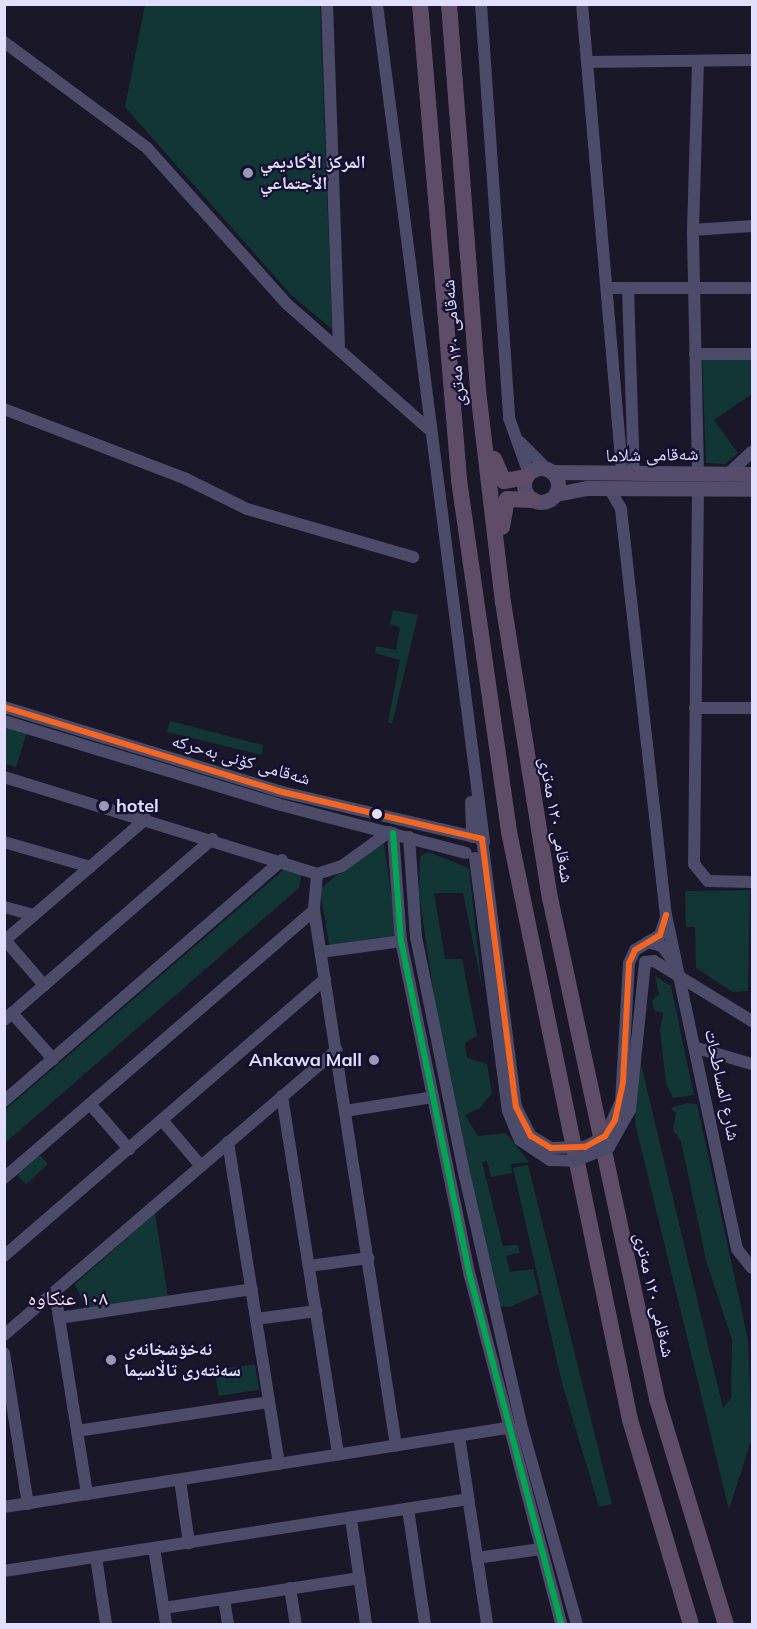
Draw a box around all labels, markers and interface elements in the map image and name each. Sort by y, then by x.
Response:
place label: المركز الأكاديمي الأجتماعي [260,152,366,195]
marker: المركز الأكاديمي الأجتماعي [241,166,255,180]
street label: شەقامی ١٢٠ مەتری [438,279,470,407]
street label: شەقامی شلاما [605,443,699,467]
street label: شەقامی کۆنی بەحرکە [169,730,313,790]
street label: شەقامی ١٢٠ مەتری [534,755,578,885]
place label: hotel [116,795,159,817]
marker: hotel [97,799,111,813]
unlabelled marker [371,808,383,820]
street label: شارع المساطحات [700,1027,744,1143]
place label: Ankawa Mall [249,1049,362,1071]
marker: Ankawa Mall [367,1053,381,1067]
street label: شەقامی ١٢٠ مەتری [629,1231,679,1359]
district label: ١٠٨ عنکاوە [28,1285,108,1309]
place label: نەخۆشخانەی سەنتەری تاڵاسیما [124,1339,241,1382]
marker: نەخۆشخانەی سەنتەری تاڵاسیما [102,1351,120,1369]

